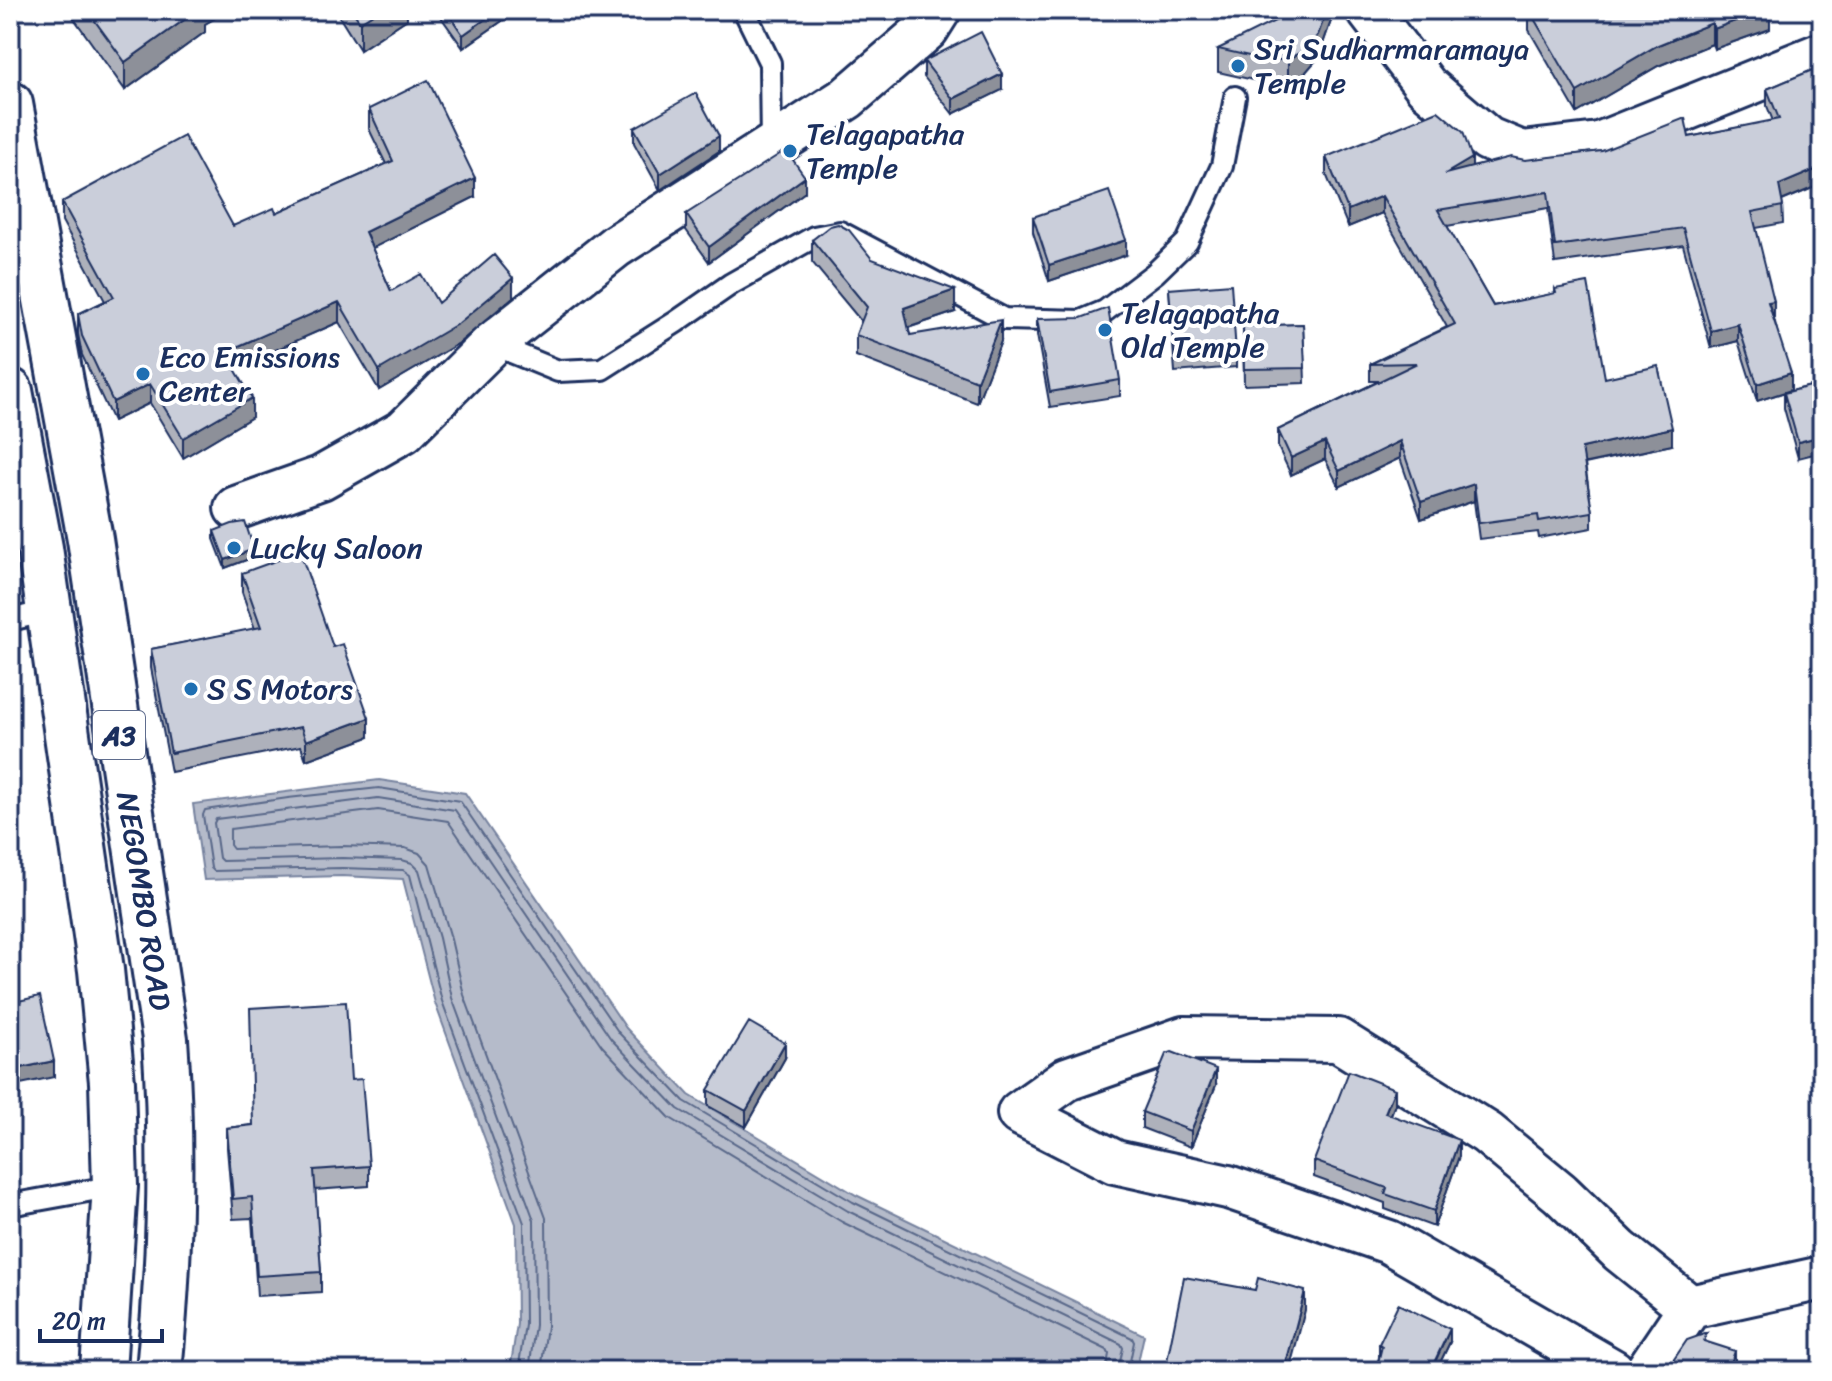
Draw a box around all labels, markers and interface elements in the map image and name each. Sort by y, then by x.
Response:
place label: Sri Sudharmaramaya Temple [1254,22,1529,110]
marker: Sri Sudharmaramaya Temple [1229,57,1247,75]
place label: Telagapatha Temple [806,107,965,195]
marker: Telagapatha Temple [781,142,799,160]
place label: Telagapatha Old Temple [1121,286,1280,374]
marker: Telagapatha Old Temple [1096,321,1114,339]
place label: Eco Emissions Center [159,330,340,418]
marker: Eco Emissions Center [134,365,152,383]
place label: Lucky Saloon [250,521,423,575]
marker: Lucky Saloon [225,539,243,557]
place label: S S Motors [207,662,353,716]
marker: S S Motors [182,680,200,698]
road number: A3 [93,711,145,759]
street label: NEGOMBO ROAD [100,788,188,1014]
scale bar [40,1293,162,1343]
text: 20 m [52,1300,106,1342]

